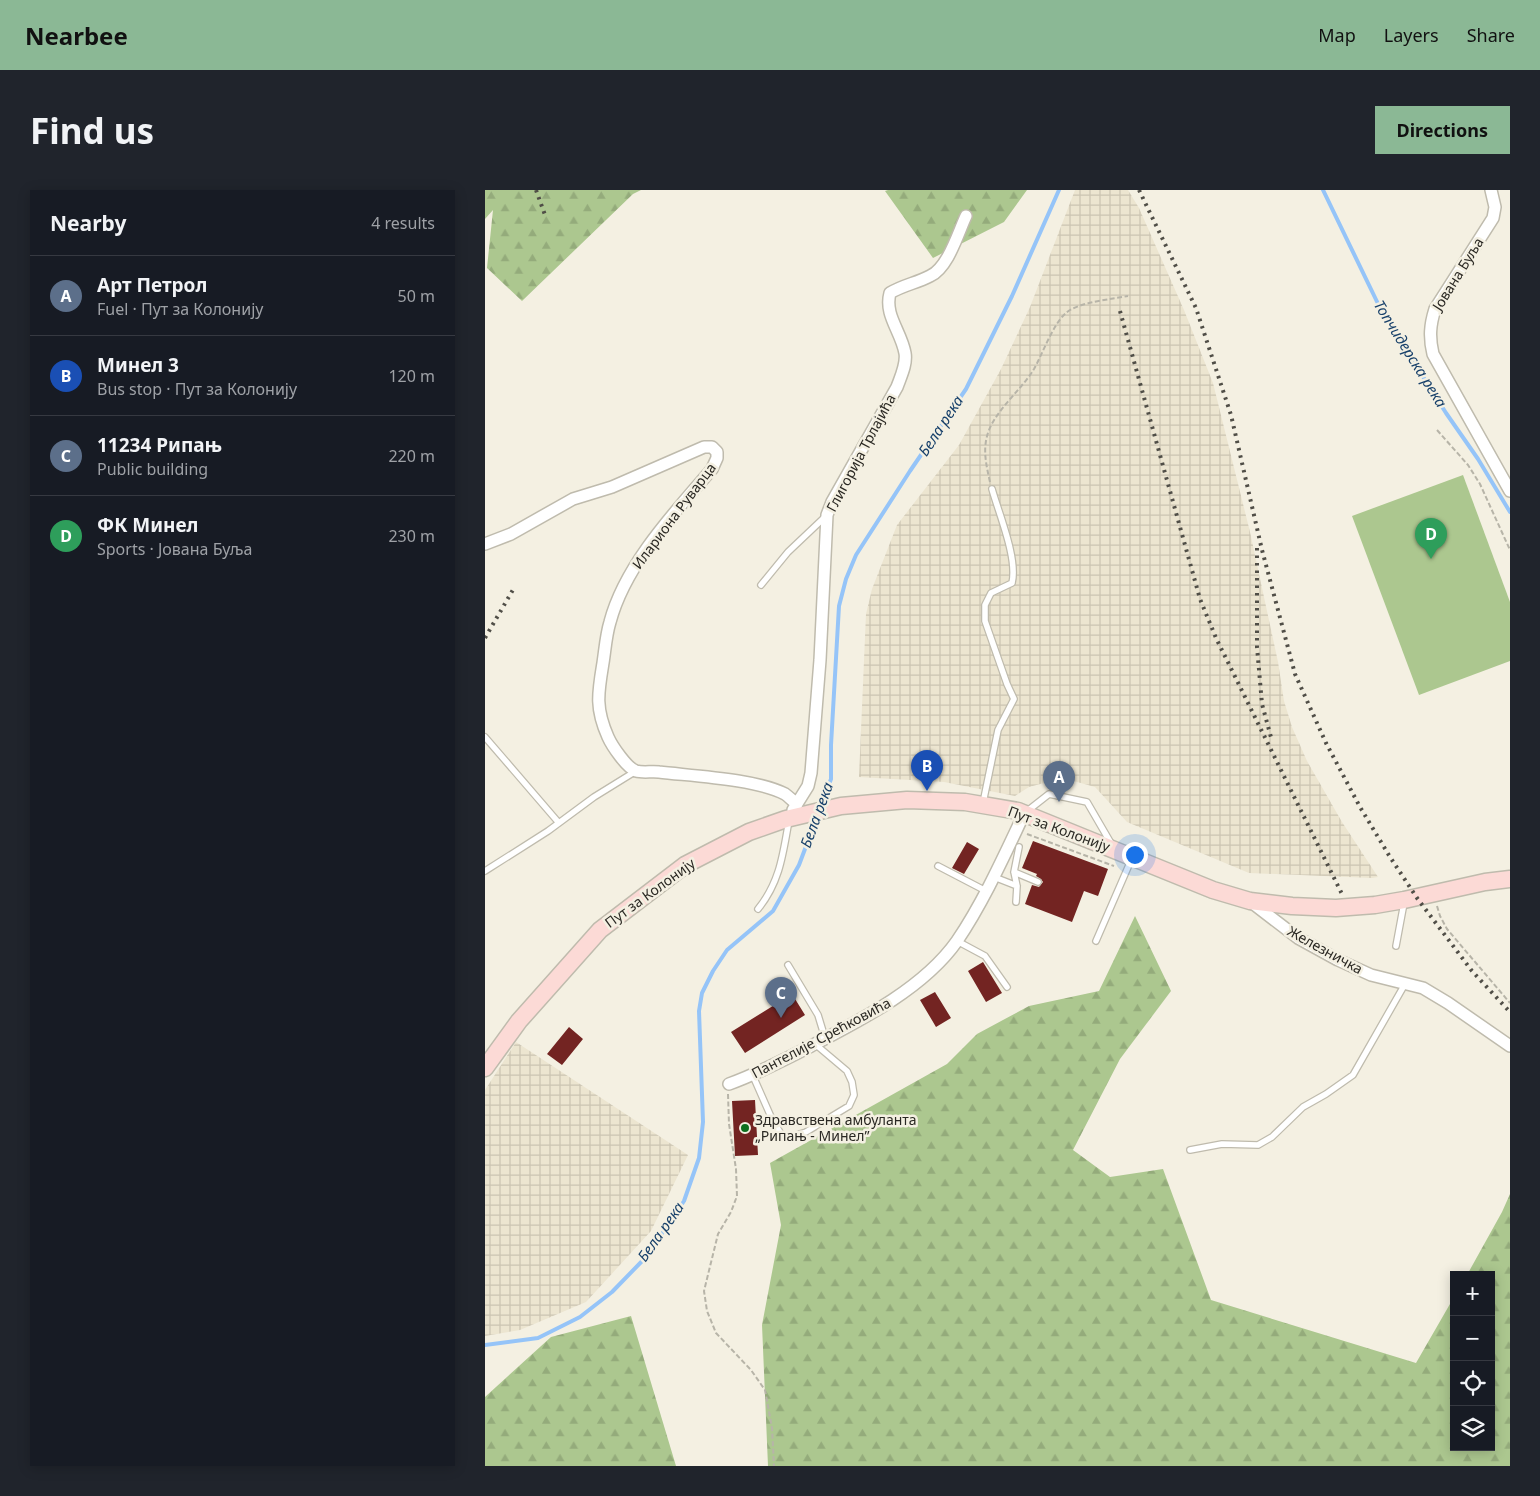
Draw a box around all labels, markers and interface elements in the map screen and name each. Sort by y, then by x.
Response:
text: Nearbee [25,19,128,52]
text: Map [1318,23,1356,47]
text: Layers [1384,23,1439,47]
text: Share [1467,23,1515,47]
button: Directions [1375,106,1510,154]
text: Find us [30,107,154,154]
text: Nearby [50,209,126,237]
text: 4 results [371,212,435,234]
street label: Јована Буља [1427,234,1487,315]
text: Арт Петрол [97,272,207,298]
text: A [60,285,72,307]
text: 50 m [398,285,435,307]
water label: Топчидерска река [1370,296,1452,411]
text: Fuel · Пут за Колонију [97,298,263,320]
text: Минел 3 [97,352,179,378]
text: B [61,365,71,387]
text: 120 m [388,365,435,387]
text: Bus stop · Пут за Колонију [97,378,297,400]
street label: Глигорија Трлајића [821,391,900,515]
water label: Бела река [913,391,967,460]
text: 11234 Рипањ [97,432,222,458]
text: C [61,445,71,467]
text: 220 m [388,445,435,467]
text: Public building [97,458,208,480]
street label: Илариона Руварца [627,459,720,573]
text: ФК Минел [97,512,198,538]
pin: D [1415,518,1447,559]
text: D [60,525,72,547]
text: 230 m [388,525,435,547]
text: Sports · Јована Буља [97,538,252,560]
pin: B [911,750,943,791]
pin: A [1043,761,1075,802]
water label: Бела река [795,779,837,850]
street label: Пут за Колонију [1006,801,1114,856]
your location [1122,842,1148,868]
street label: Пут за Колонију [601,853,699,932]
street label: Железничка [1284,921,1366,978]
pin: C [765,977,797,1018]
street label: Пантелије Срећковића [748,993,894,1082]
place label: Здравствена амбуланта „Рипањ - Минел” [755,1110,917,1145]
marker: Здравствена амбуланта „Рипањ - Минел” [739,1122,751,1134]
water label: Бела река [632,1197,688,1265]
map controls [1450,1271,1495,1451]
button: + [1450,1271,1495,1316]
button: − [1450,1316,1495,1361]
button: locate [1450,1361,1495,1406]
button: layers [1450,1406,1495,1451]

